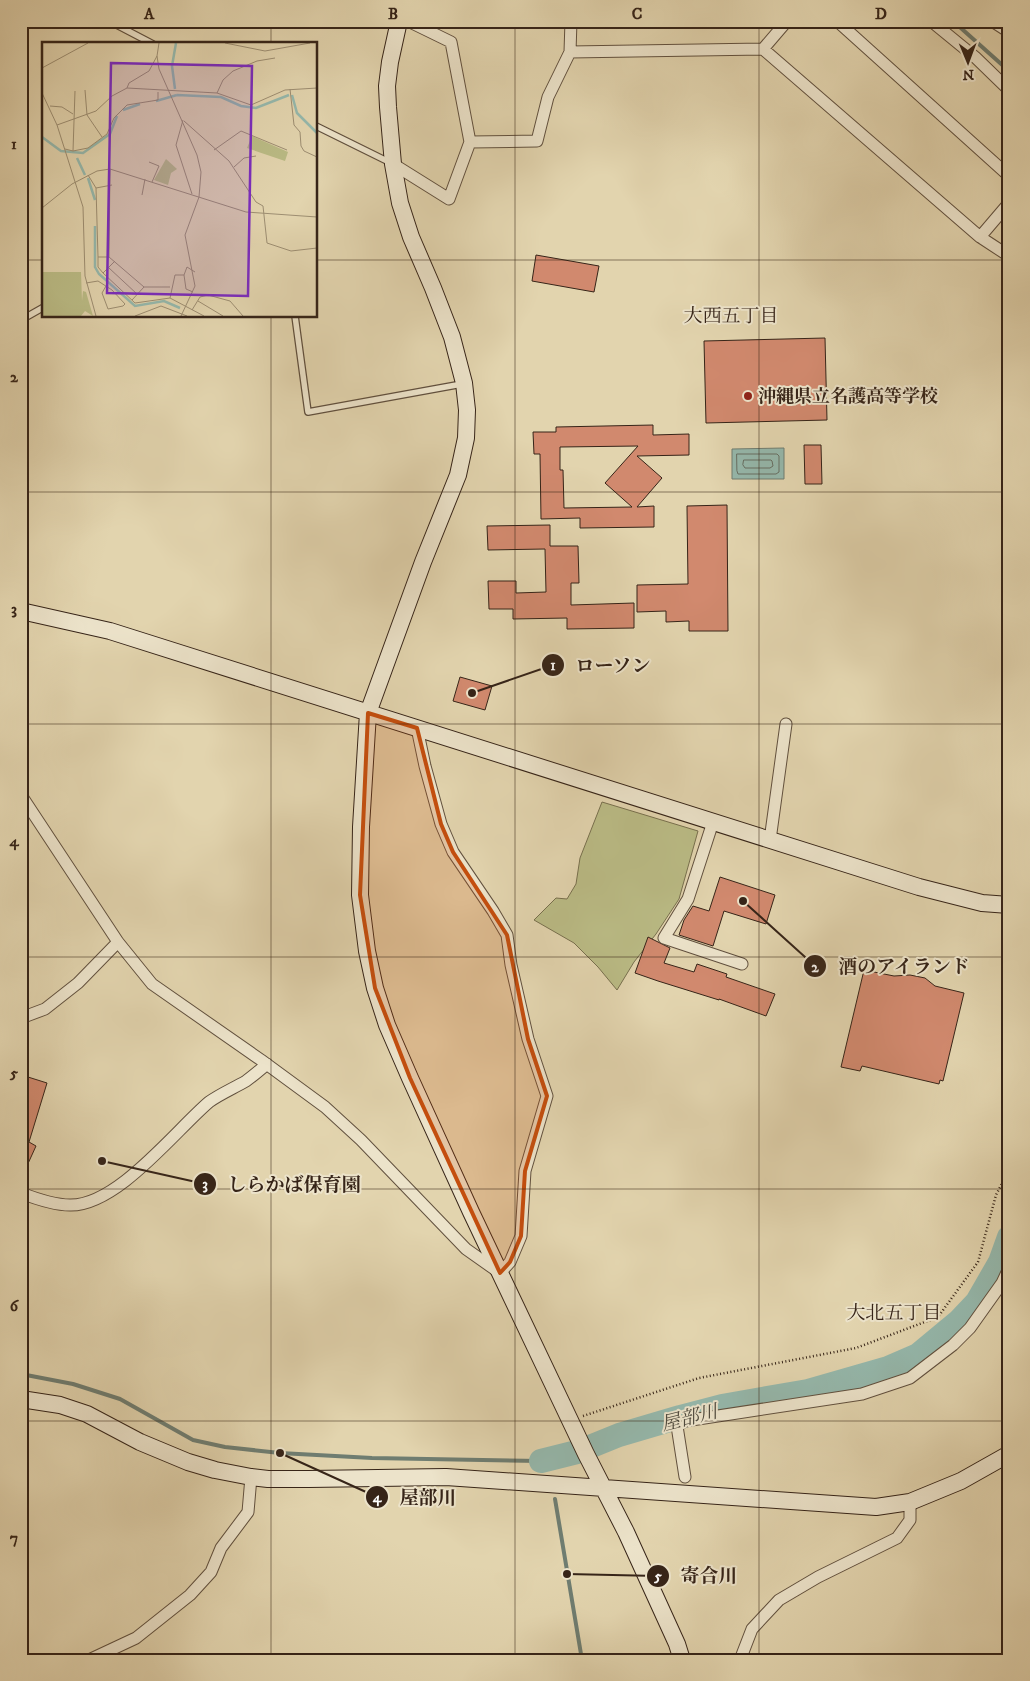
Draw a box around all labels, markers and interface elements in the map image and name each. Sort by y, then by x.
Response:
text: A [143,4,155,24]
text: B [388,4,398,24]
text: C [632,4,642,24]
text: D [875,4,887,24]
north arrow [942,38,992,88]
inset map [42,42,318,318]
text: N [962,65,974,83]
text: 1 [11,134,17,154]
district label: 大西五丁目 [683,305,779,328]
text: 2 [10,367,19,387]
place label: 沖縄県立名護高等学校 [758,386,938,408]
marker: 沖縄県立名護高等学校 [742,390,754,402]
text: 3 [11,599,17,619]
callout: ローソン [540,648,661,682]
text: ローソン [575,655,651,678]
text: 1 [550,656,556,675]
text: 4 [8,831,19,851]
callout: 酒のアイランド [802,949,980,983]
text: 酒のアイランド [838,956,970,979]
text: 2 [811,958,819,977]
text: 5 [9,1063,18,1083]
callout: しらかば保育園 [192,1167,370,1201]
text: しらかば保育園 [227,1174,361,1197]
text: 3 [202,1175,208,1194]
text: 6 [10,1296,20,1316]
district label: 大北五丁目 [846,1302,942,1325]
water label: 屋部川 [659,1400,722,1437]
callout: 屋部川 [365,1480,467,1514]
text: 屋部川 [399,1487,457,1510]
text: 4 [372,1488,383,1507]
text: 7 [10,1528,18,1548]
callout: 寄合川 [646,1559,748,1593]
text: 寄合川 [680,1565,738,1588]
text: 5 [653,1567,662,1586]

